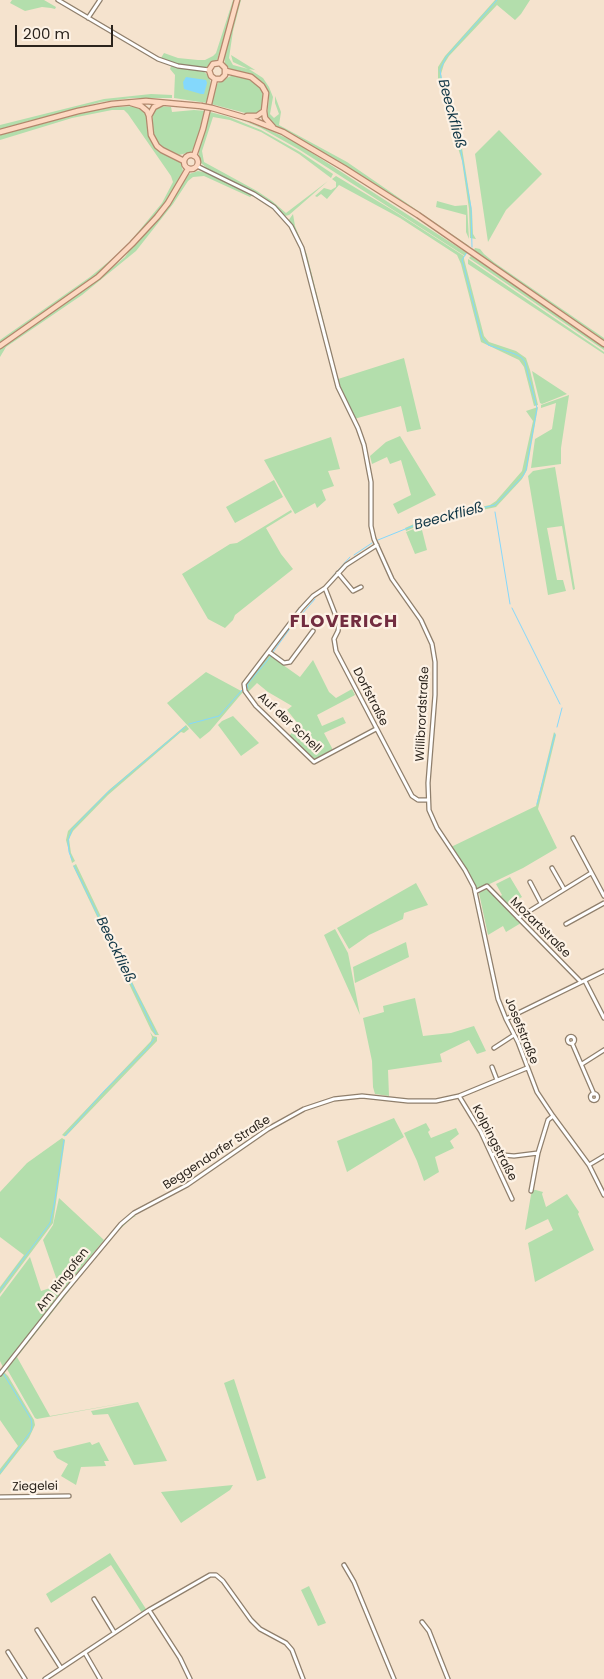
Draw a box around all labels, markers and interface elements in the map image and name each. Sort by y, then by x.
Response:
scale bar [18,15,115,47]
text: 200 m [23,23,70,44]
water label: Beeckfließ [434,78,468,150]
water label: Beeckfließ [413,500,485,534]
district label: FLOVERICH [289,611,399,633]
street label: Dorfstraße [349,665,391,729]
street label: Willibrordstraße [413,666,433,762]
street label: Auf der Schell [254,690,324,756]
street label: Mozartstraße [507,895,573,961]
water label: Beeckfließ [92,914,138,986]
street label: Josefstraße [501,996,541,1066]
street label: Kolpingstraße [469,1103,519,1183]
street label: Beggendorfer Straße [161,1113,273,1193]
street label: Am Ringofen [34,1245,92,1315]
street label: Ziegelei [12,1479,58,1495]

